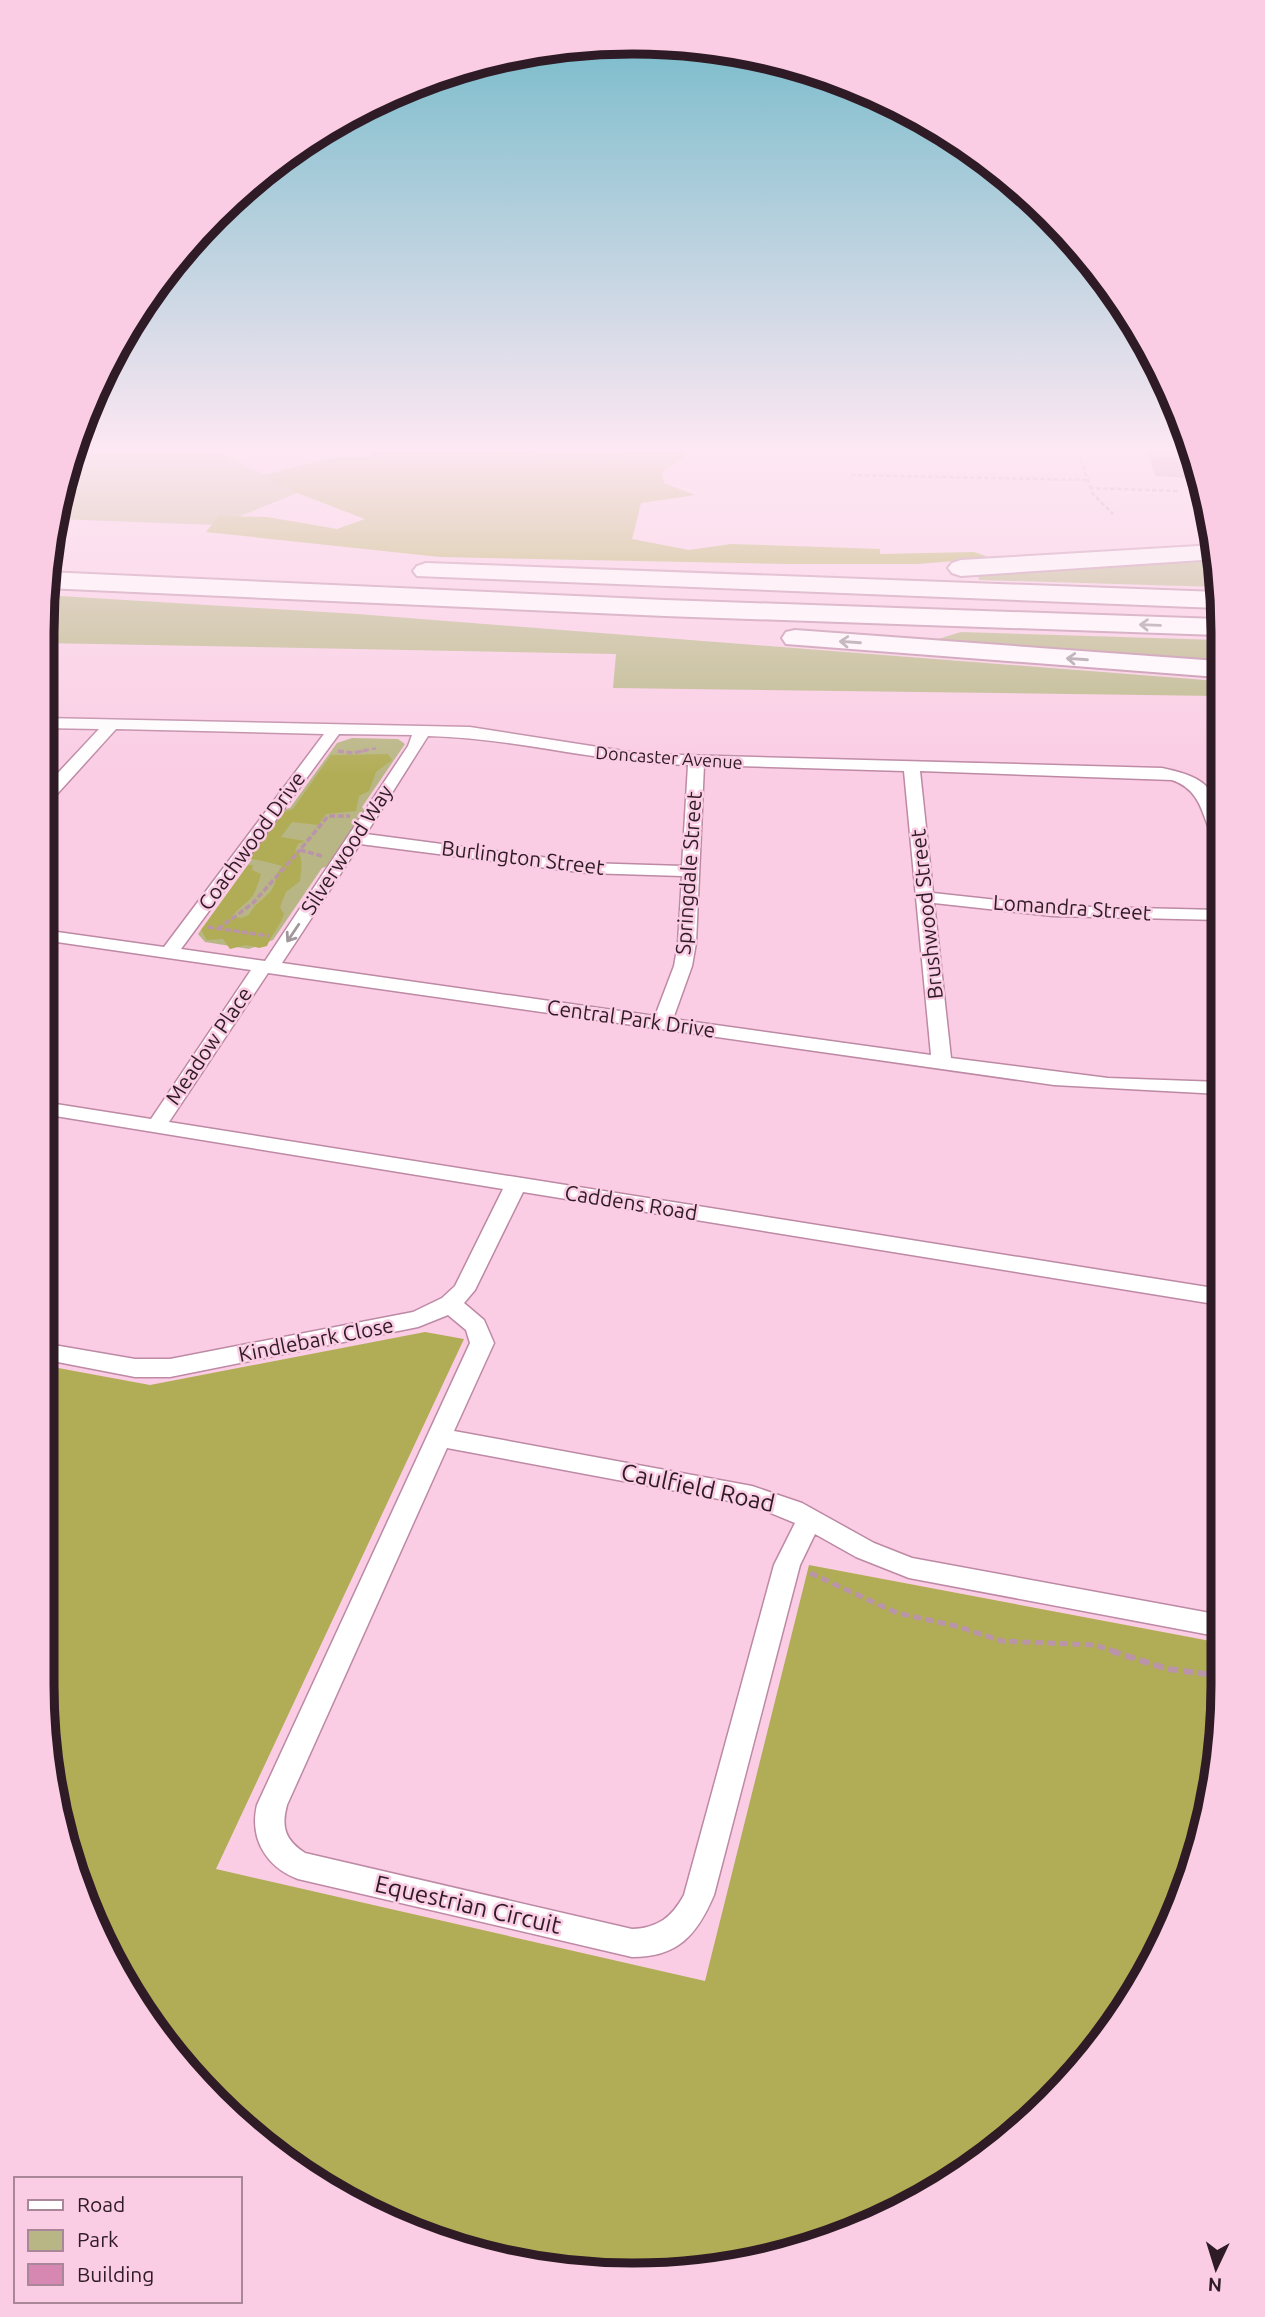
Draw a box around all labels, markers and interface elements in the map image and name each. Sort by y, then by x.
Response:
one-way arrow [1139,618,1162,631]
one-way arrow [839,635,862,648]
one-way arrow [1066,652,1089,665]
street label: Doncaster Avenue [595,742,743,772]
street label: Coachwood Drive [193,767,309,914]
street label: Silverwood Way [295,780,397,919]
street label: Springdale Street [670,790,706,956]
street label: Brushwood Street [905,828,947,1000]
street label: Burlington Street [440,835,606,879]
street label: Lomandra Street [992,890,1152,924]
one-way arrow [286,922,300,942]
street label: Meadow Place [160,982,256,1109]
street label: Central Park Drive [545,994,717,1042]
street label: Caddens Road [563,1180,699,1224]
street label: Kindlebark Close [236,1312,395,1366]
street label: Caulfield Road [619,1458,777,1517]
street label: Equestrian Circuit [372,1870,564,1939]
legend [14,2177,242,2303]
text: Road [77,2192,125,2216]
text: Park [77,2227,119,2251]
north arrow [1181,2233,1251,2303]
text: Building [77,2262,154,2286]
text: N [1207,2273,1223,2296]

